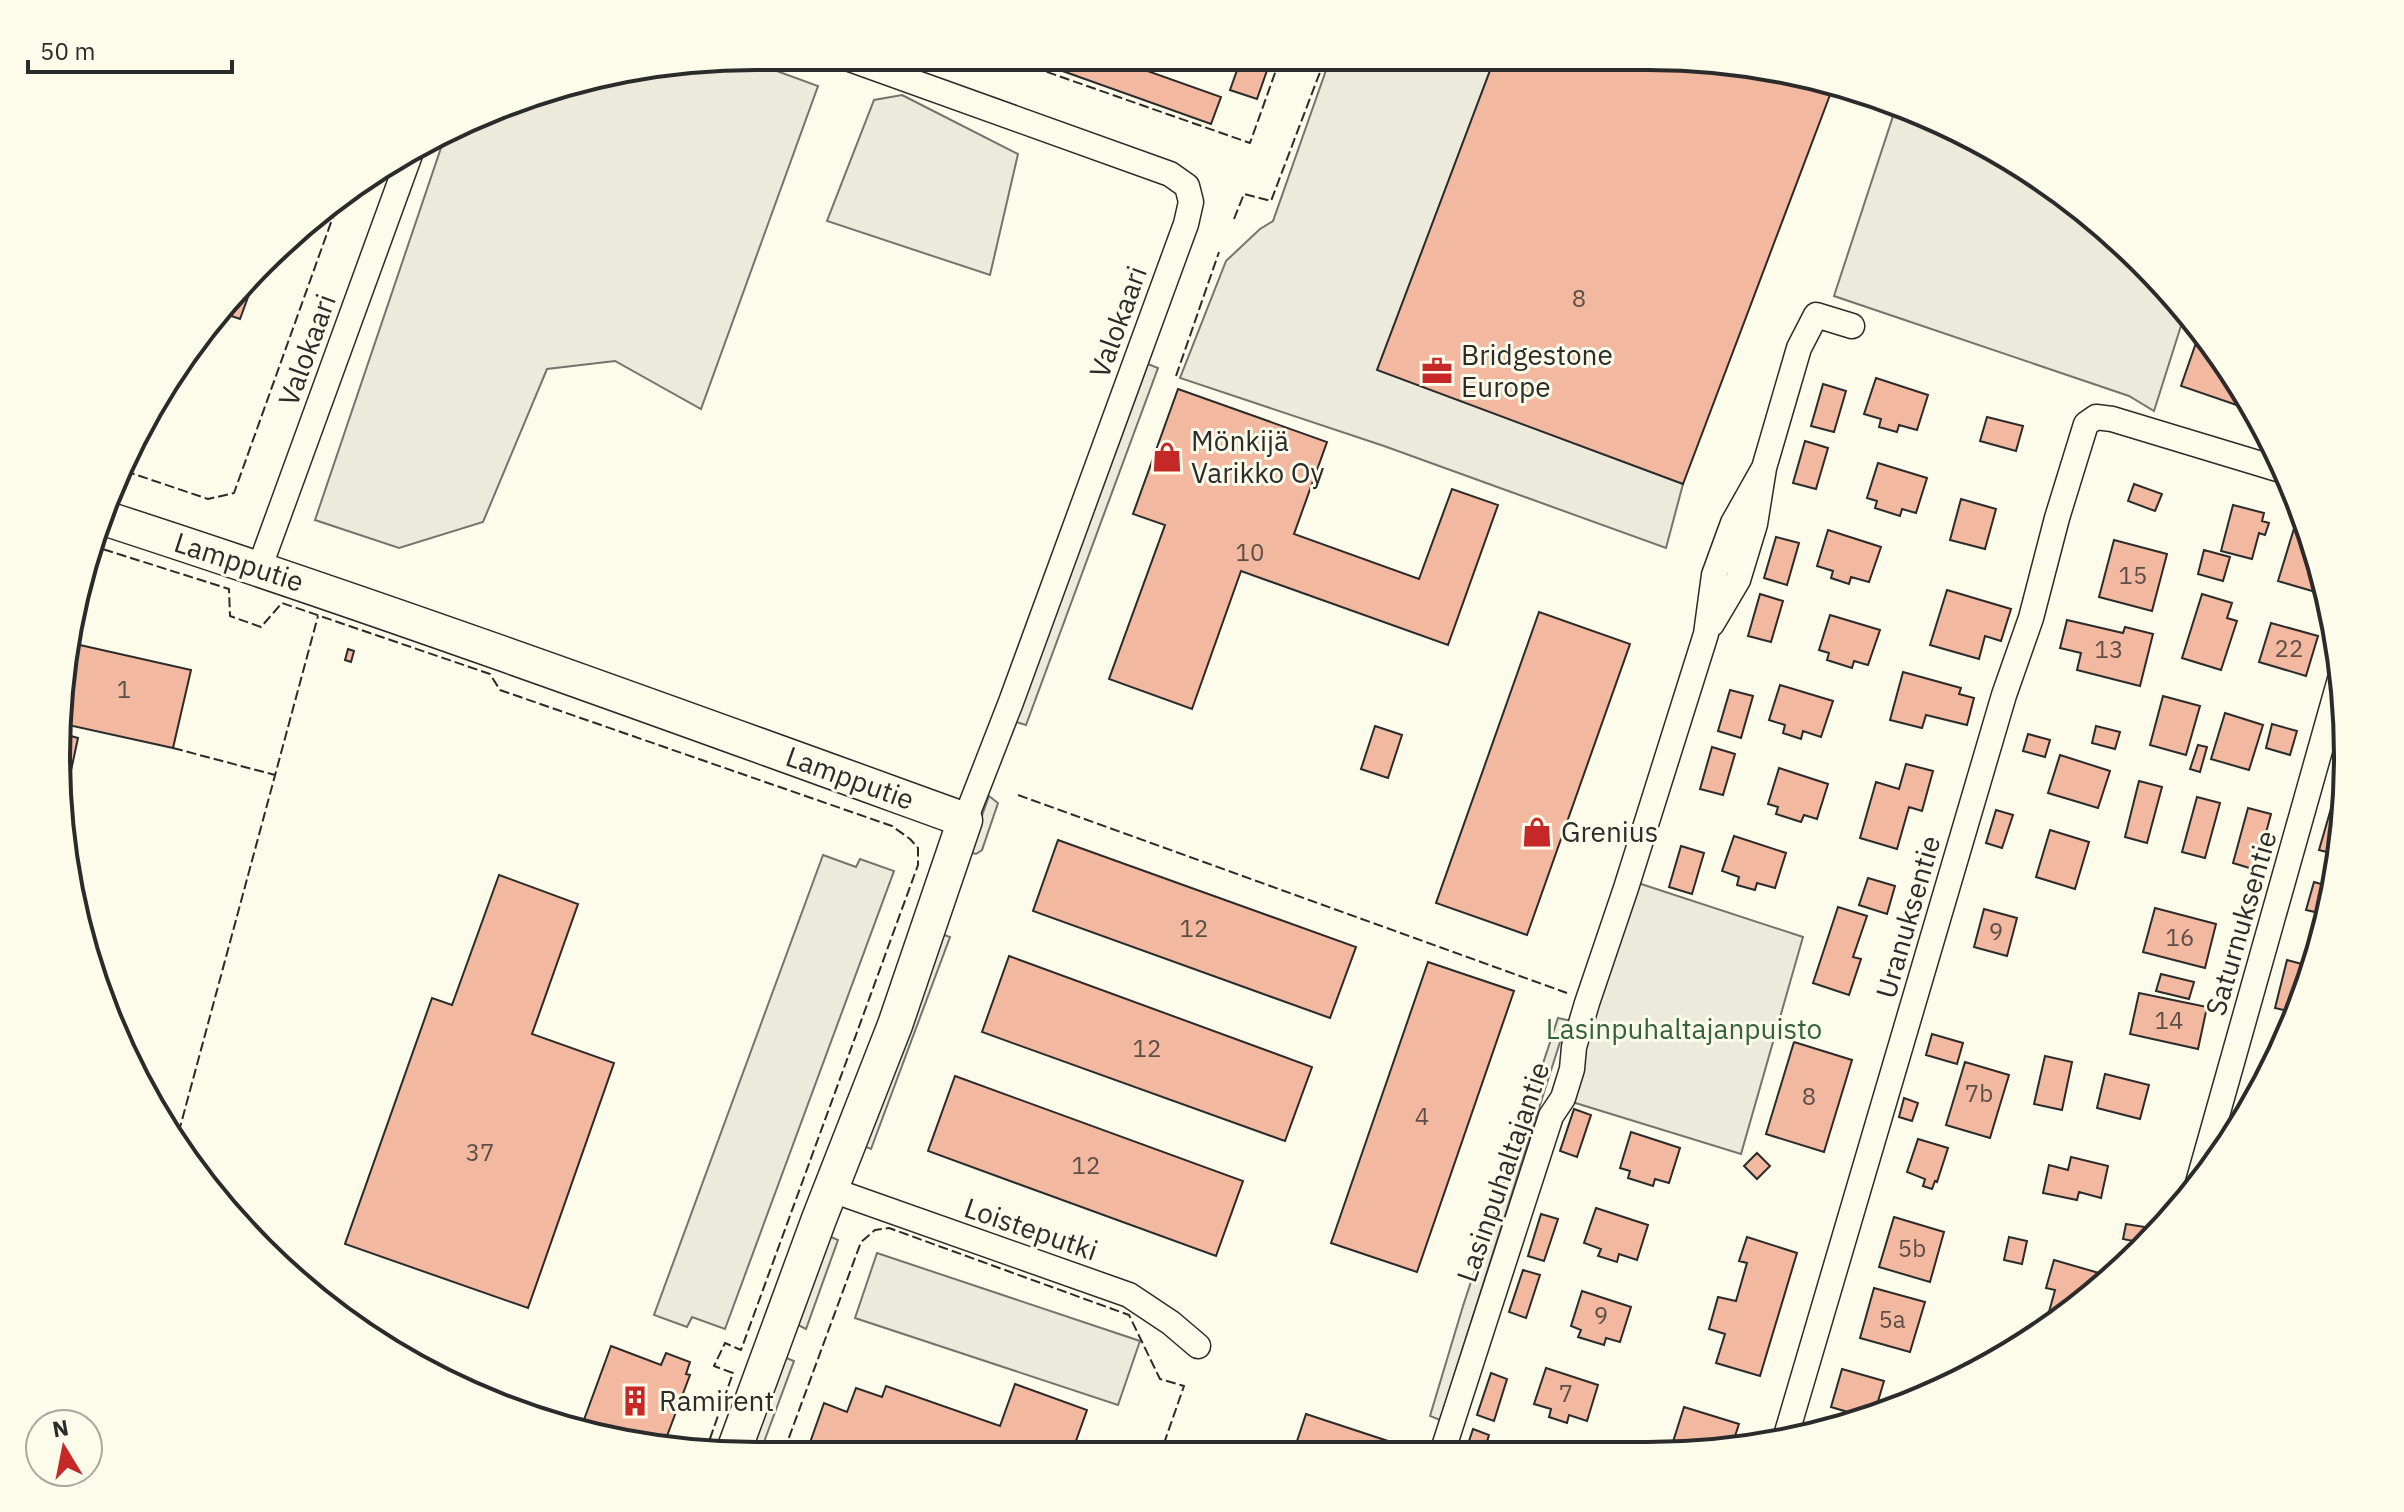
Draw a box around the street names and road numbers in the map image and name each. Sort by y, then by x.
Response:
street label: Valokaari [1080,261,1155,383]
street label: Valokaari [269,289,344,411]
street label: Lampputie [170,523,309,600]
street label: Lampputie [781,737,919,818]
street label: Saturnuksentie [2196,826,2285,1020]
street label: Uranuksentie [1867,831,1948,1002]
street label: Lasinpuhaltajantie [1447,1057,1558,1287]
street label: Loisteputki [960,1188,1103,1269]

